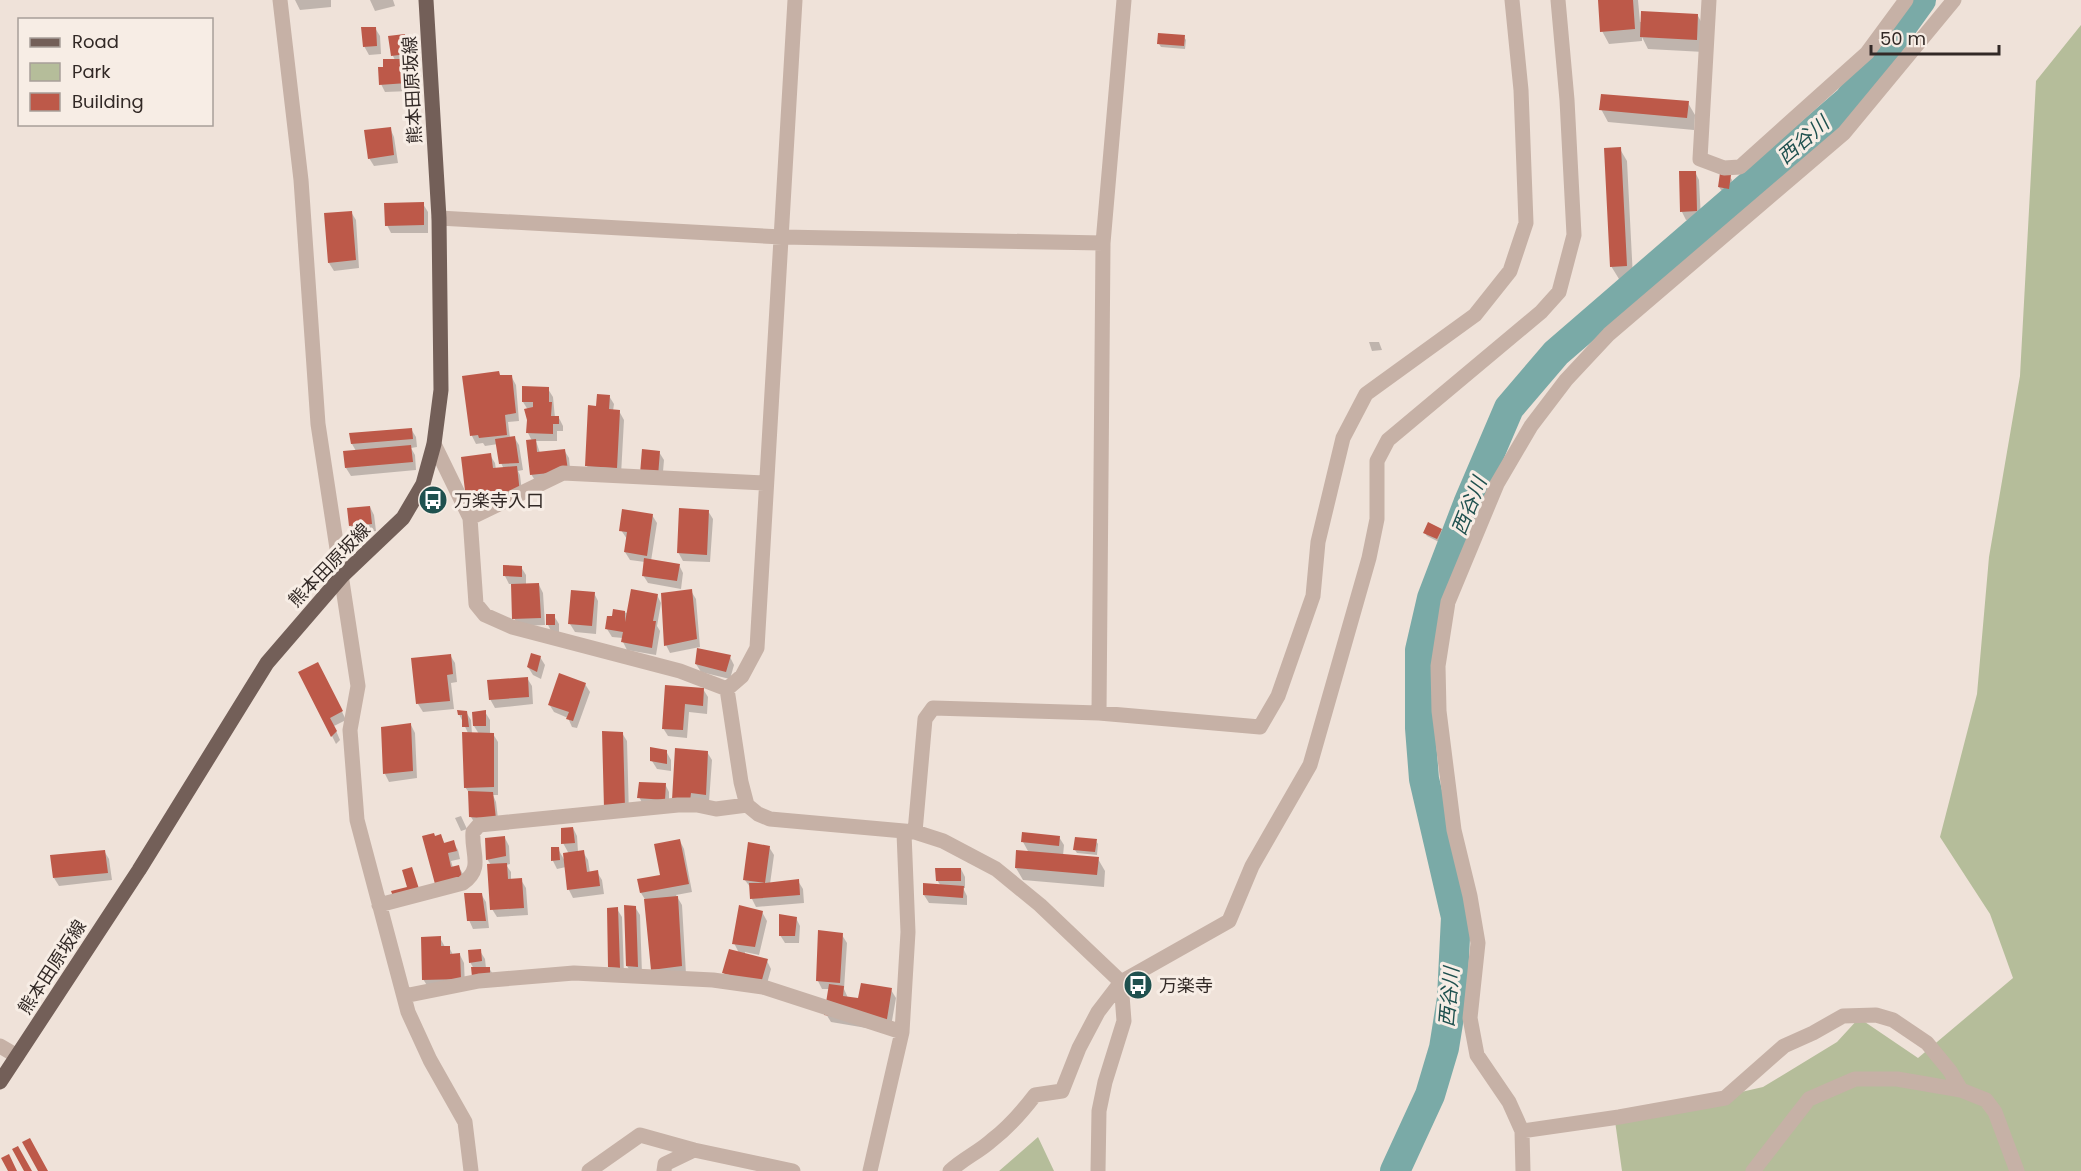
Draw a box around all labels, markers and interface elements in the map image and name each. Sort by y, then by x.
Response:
legend [18,18,213,126]
scale bar [1871,18,1998,56]
text: 50 m [1880,26,1926,51]
text: Road [72,29,119,54]
street label: 熊本田原坂線 [397,35,427,145]
text: Park [72,59,111,84]
text: Building [72,89,144,114]
water label: 西谷川 [1771,108,1836,170]
water label: 西谷川 [1445,471,1494,539]
bus stop icon: 万楽寺入口 [417,484,449,516]
place label: 万楽寺入口 [454,488,544,513]
street label: 熊本田原坂線 [282,517,376,613]
street label: 熊本田原坂線 [12,915,92,1019]
water label: 西谷川 [1432,964,1466,1028]
bus stop icon: 万楽寺 [1122,969,1154,1001]
place label: 万楽寺 [1159,973,1213,998]

